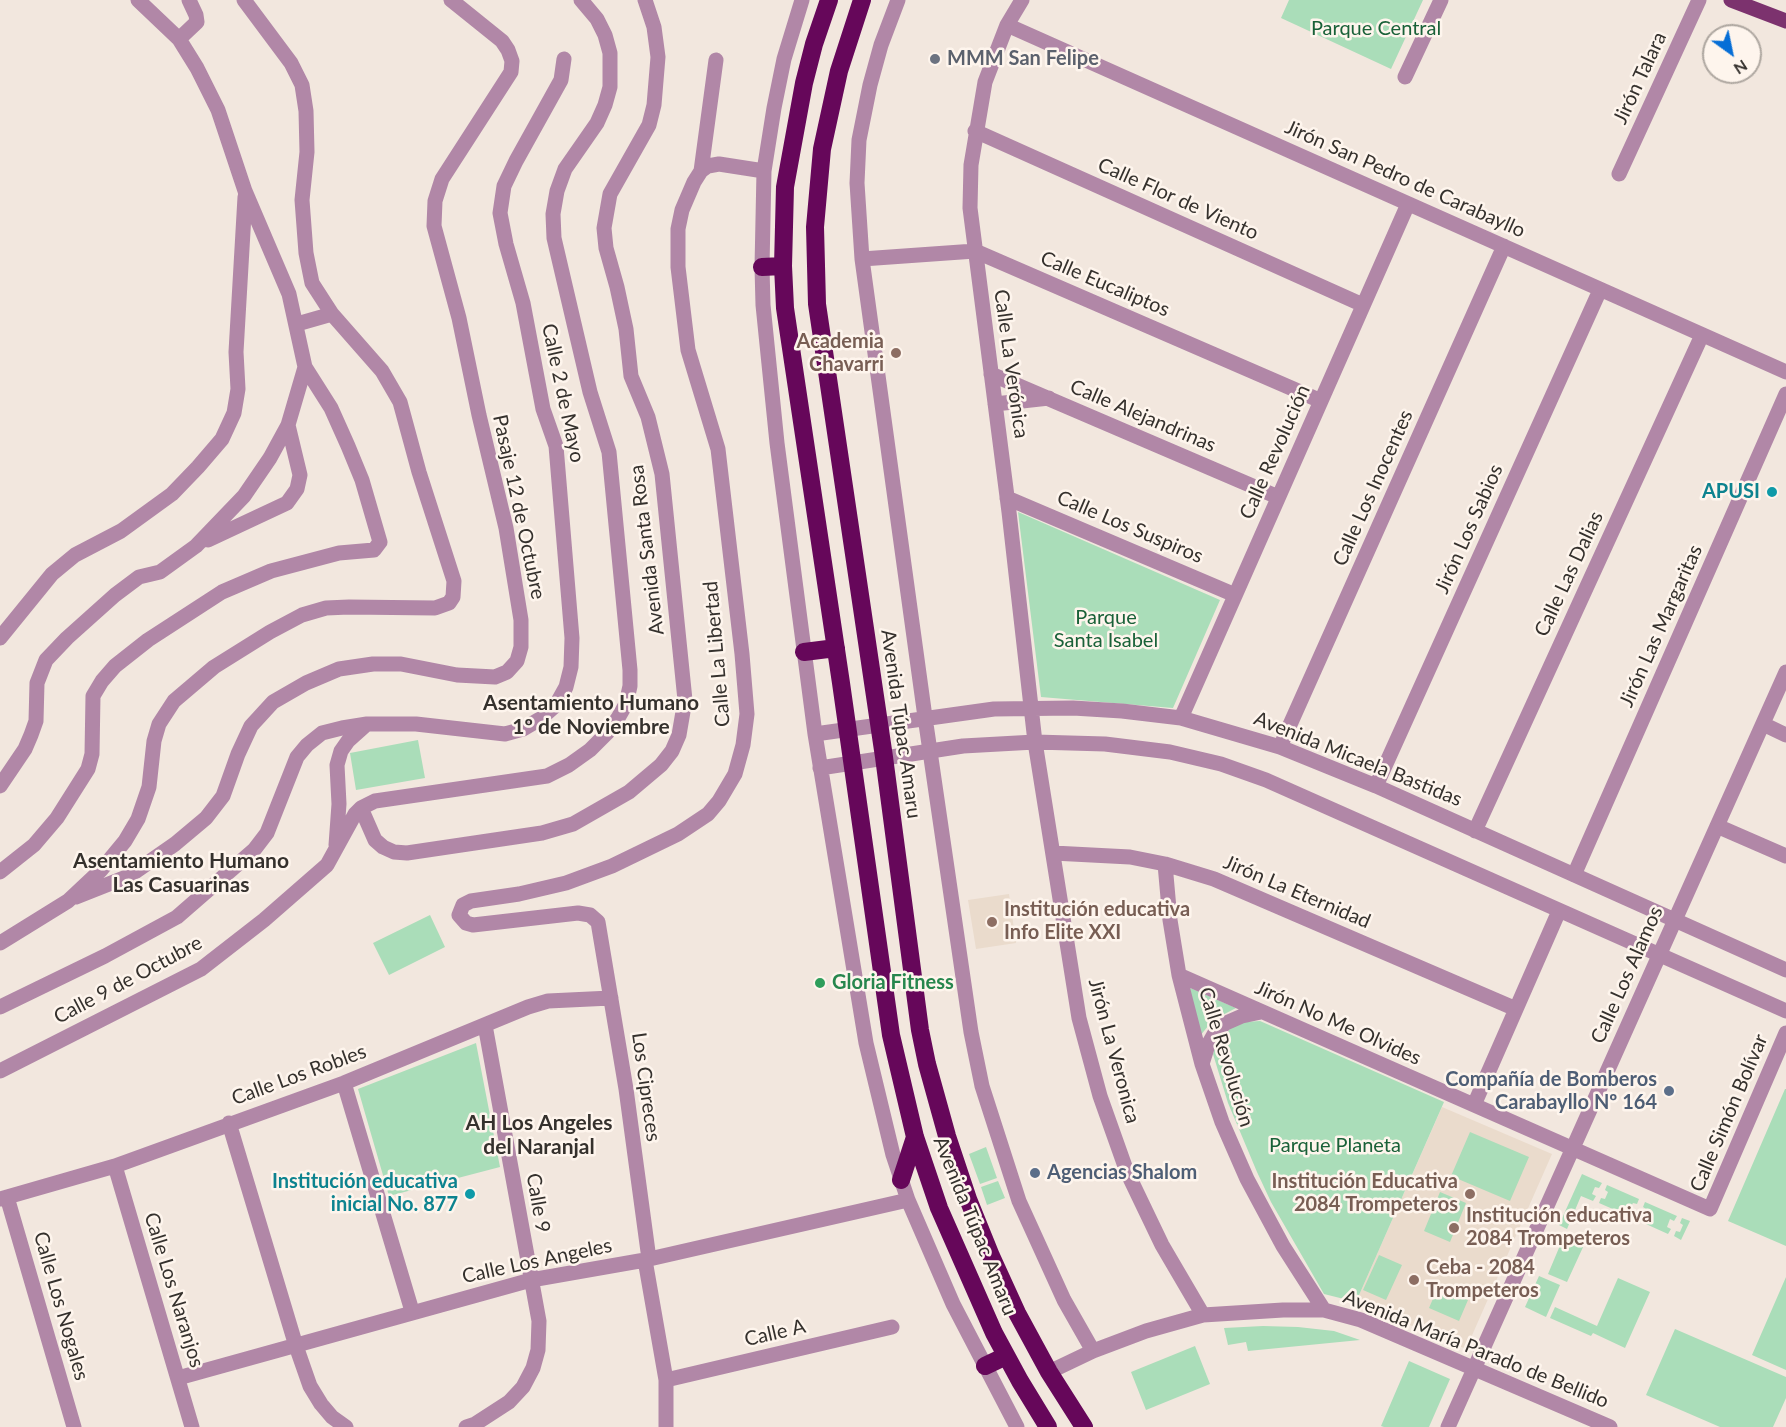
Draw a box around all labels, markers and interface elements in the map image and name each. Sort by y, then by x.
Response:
park label: Parque Central [1311,17,1441,41]
north arrow [1702,24,1762,84]
street label: Jirón Talara [1608,28,1672,128]
place label: MMM San Felipe [947,47,1099,71]
marker: MMM San Felipe [928,52,942,66]
text: N [1731,57,1751,79]
street label: Jirón San Pedro de Carabayllo [1281,115,1529,243]
street label: Calle Flor de Viento [1094,153,1262,245]
street label: Calle Eucaliptos [1037,246,1173,322]
street label: Calle La Verónica [989,288,1033,440]
street label: Calle 2 de Mayo [537,321,589,465]
place label: Academia Chavarri [797,330,884,377]
marker: Academia Chavarri [889,346,903,360]
street label: Calle Alejandrinas [1066,374,1220,458]
street label: Calle Revolución [1235,381,1315,523]
street label: Calle Los Inocentes [1328,406,1418,570]
street label: Pasaje 12 de Octubre [488,412,550,602]
street label: Jirón Los Sabios [1430,461,1508,597]
street label: Avenida Santa Rosa [625,464,669,636]
place label: APUSI [1702,480,1760,504]
street label: Calle Los Suspiros [1053,485,1207,569]
marker: APUSI [1765,485,1779,499]
street label: Calle Las Dalias [1530,508,1608,640]
street label: Jirón Las Margaritas [1614,541,1708,711]
street label: Calle La Libertad [699,580,735,728]
park label: Parque Santa Isabel [1054,606,1158,653]
street label: Avenida Túpac Amaru [876,628,926,820]
district label: Asentamiento Humano 1º de Noviembre [483,690,699,740]
street label: Avenida Micaela Bastidas [1251,706,1465,812]
district label: Asentamiento Humano Las Casuarinas [73,848,289,898]
street label: Jirón La Eternidad [1220,850,1374,934]
place label: Institución educativa Info Elite XXI [1004,898,1190,945]
street label: Calle Los Alamos [1586,903,1668,1047]
marker: Institución educativa Info Elite XXI [985,915,999,929]
street label: Calle 9 de Octubre [50,931,206,1029]
place label: Gloria Fitness [832,971,954,995]
marker: Gloria Fitness [813,976,827,990]
street label: Jirón La Veronica [1083,976,1145,1126]
street label: Jirón No Me Olvides [1251,976,1425,1070]
street label: Calle Revolución [1193,984,1259,1130]
street label: Los Cipreces [626,1031,666,1143]
street label: Calle Simón Bolívar [1685,1031,1773,1195]
street label: Calle Los Robles [228,1040,370,1110]
place label: Compañía de Bomberos Carabayllo Nº 164 [1445,1068,1657,1115]
marker: Compañía de Bomberos Carabayllo Nº 164 [1662,1084,1676,1098]
district label: AH Los Angeles del Naranjal [466,1110,612,1160]
street label: Avenida Túpac Amaru [928,1133,1022,1319]
park label: Parque Planeta [1269,1134,1401,1158]
place label: Agencias Shalom [1047,1161,1197,1185]
marker: Agencias Shalom [1028,1166,1042,1180]
place label: Institución educativa inicial No. 877 [272,1170,458,1217]
place label: Institución Educativa 2084 Trompeteros [1271,1170,1458,1217]
street label: Calle 9 [521,1171,555,1235]
marker: Institución educativa inicial No. 877 [463,1187,477,1201]
marker: Institución Educativa 2084 Trompeteros [1463,1187,1477,1201]
place label: Institución educativa 2084 Trompeteros [1466,1204,1652,1251]
street label: Calle Los Naranjos [139,1210,209,1370]
marker: Institución educativa 2084 Trompeteros [1447,1221,1461,1235]
street label: Calle Los Nogales [28,1229,94,1383]
street label: Calle Los Angeles [460,1233,614,1289]
place label: Ceba - 2084 Trompeteros [1426,1256,1539,1303]
marker: Ceba - 2084 Trompeteros [1407,1273,1421,1287]
street label: Avenida María Parado de Bellido [1340,1285,1612,1413]
street label: Calle A [742,1314,808,1352]

